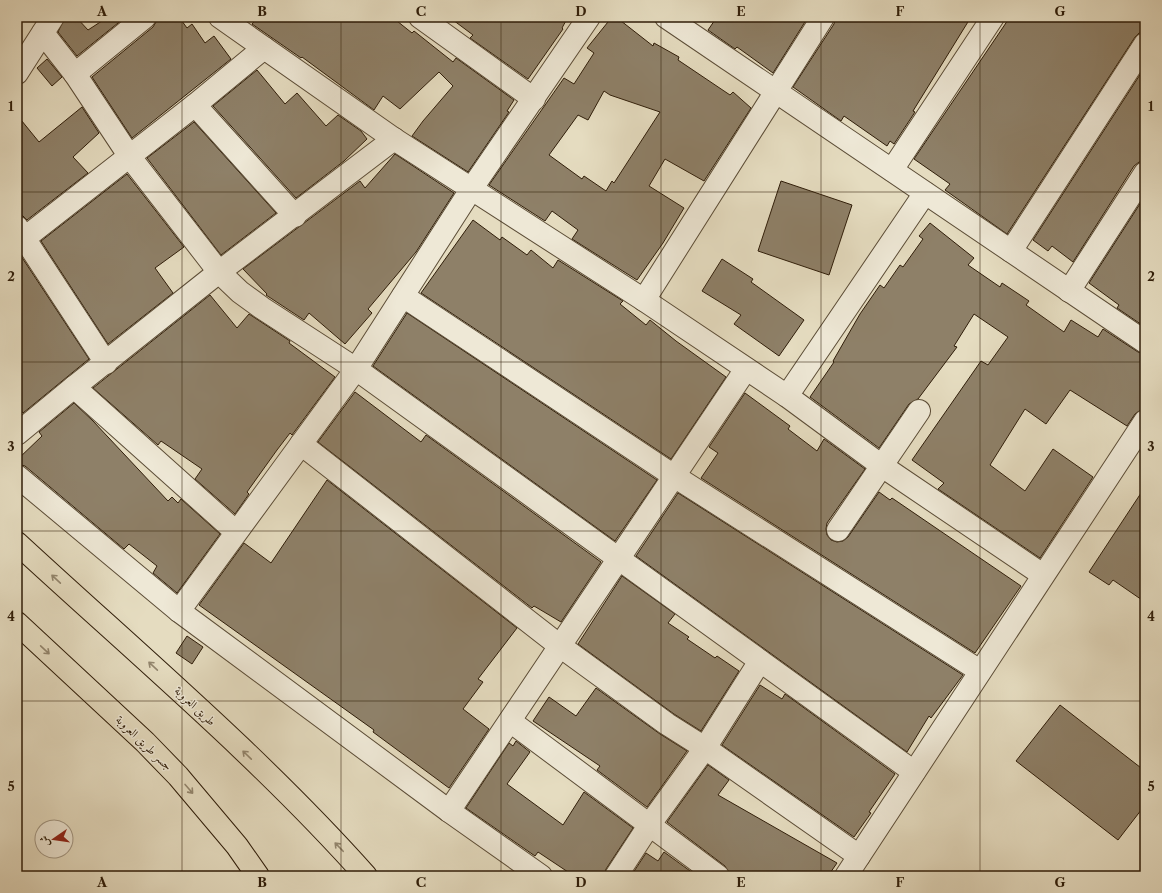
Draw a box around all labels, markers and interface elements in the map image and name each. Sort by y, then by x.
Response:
text: A [96,3,108,19]
text: B [257,3,267,19]
text: C [416,3,426,19]
text: D [575,3,587,19]
text: E [736,3,746,19]
text: F [896,3,905,19]
text: G [1054,3,1066,19]
text: 1 [8,98,14,114]
text: 1 [1148,98,1154,114]
text: 2 [7,268,15,284]
text: 2 [1147,268,1155,284]
text: 3 [7,438,15,454]
text: 3 [1147,438,1155,454]
one-way arrow [51,575,61,584]
text: 4 [7,608,15,624]
text: 4 [1147,608,1155,624]
one-way arrow [40,645,51,654]
one-way arrow [148,661,158,671]
street label: طريق العروبة [171,683,219,729]
street label: جسر طريق العروبة [112,712,176,774]
one-way arrow [242,751,252,760]
text: 5 [7,778,15,794]
text: 5 [1147,778,1155,794]
one-way arrow [185,783,194,794]
north arrow [34,819,74,859]
text: ش [36,834,52,848]
one-way arrow [334,842,344,852]
text: A [96,874,108,890]
text: B [257,874,267,890]
text: C [416,874,426,890]
text: D [575,874,587,890]
text: E [736,874,746,890]
text: F [896,874,905,890]
text: G [1054,874,1066,890]

